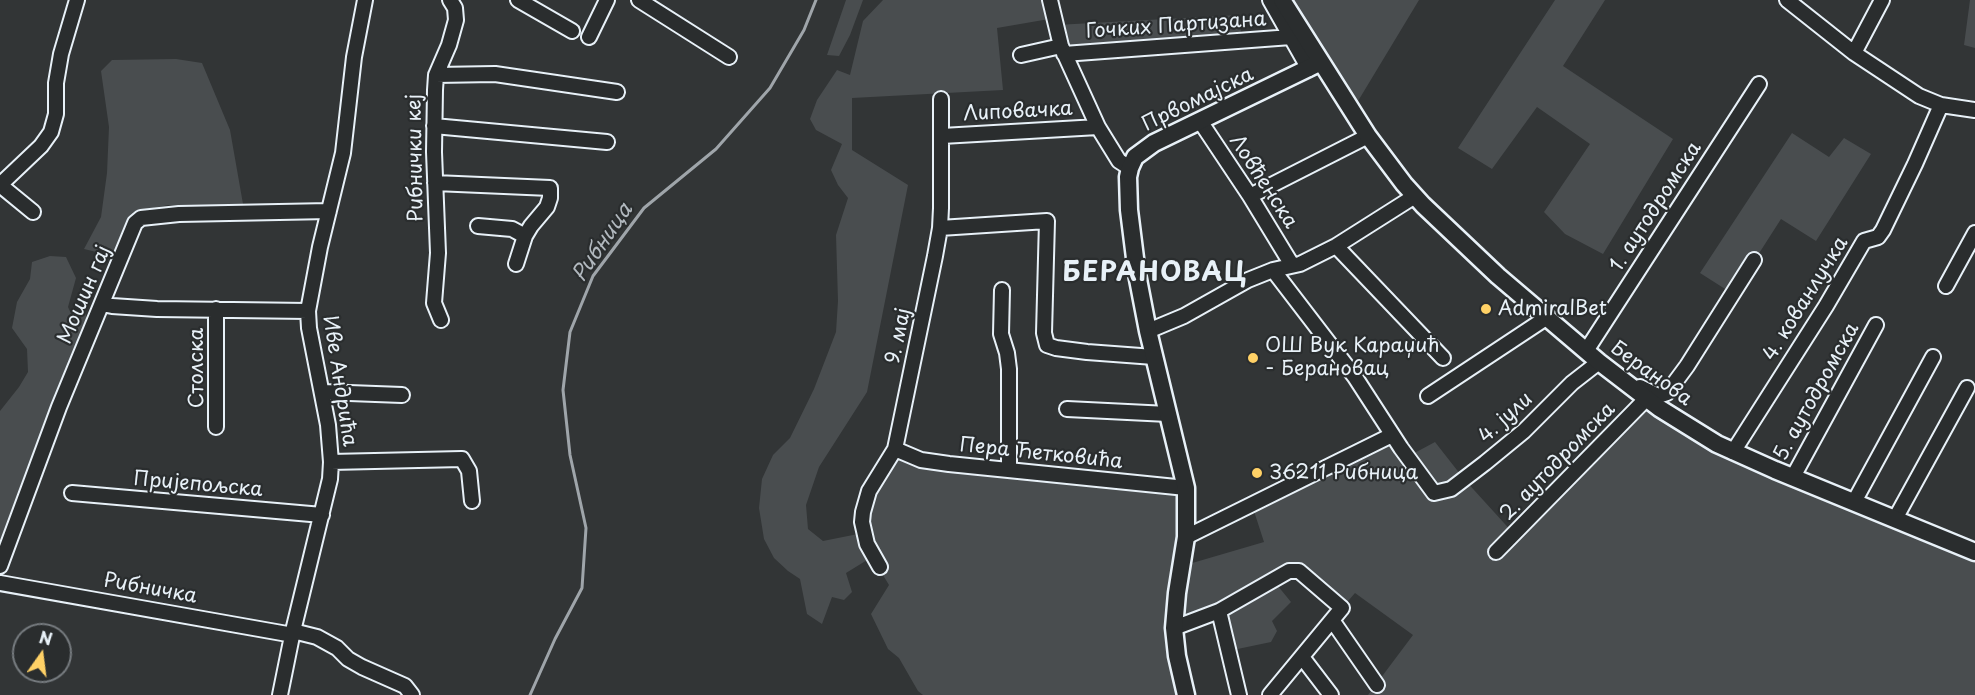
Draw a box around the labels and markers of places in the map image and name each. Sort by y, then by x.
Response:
place label: AdmiralBet [1498,297,1607,321]
marker: AdmiralBet [1479,302,1493,316]
place label: ОШ Вук Караџић - Берановац [1265,334,1439,381]
marker: ОШ Вук Караџић - Берановац [1246,351,1260,365]
place label: 36211 Рибница [1269,461,1418,485]
marker: 36211 Рибница [1250,466,1264,480]

